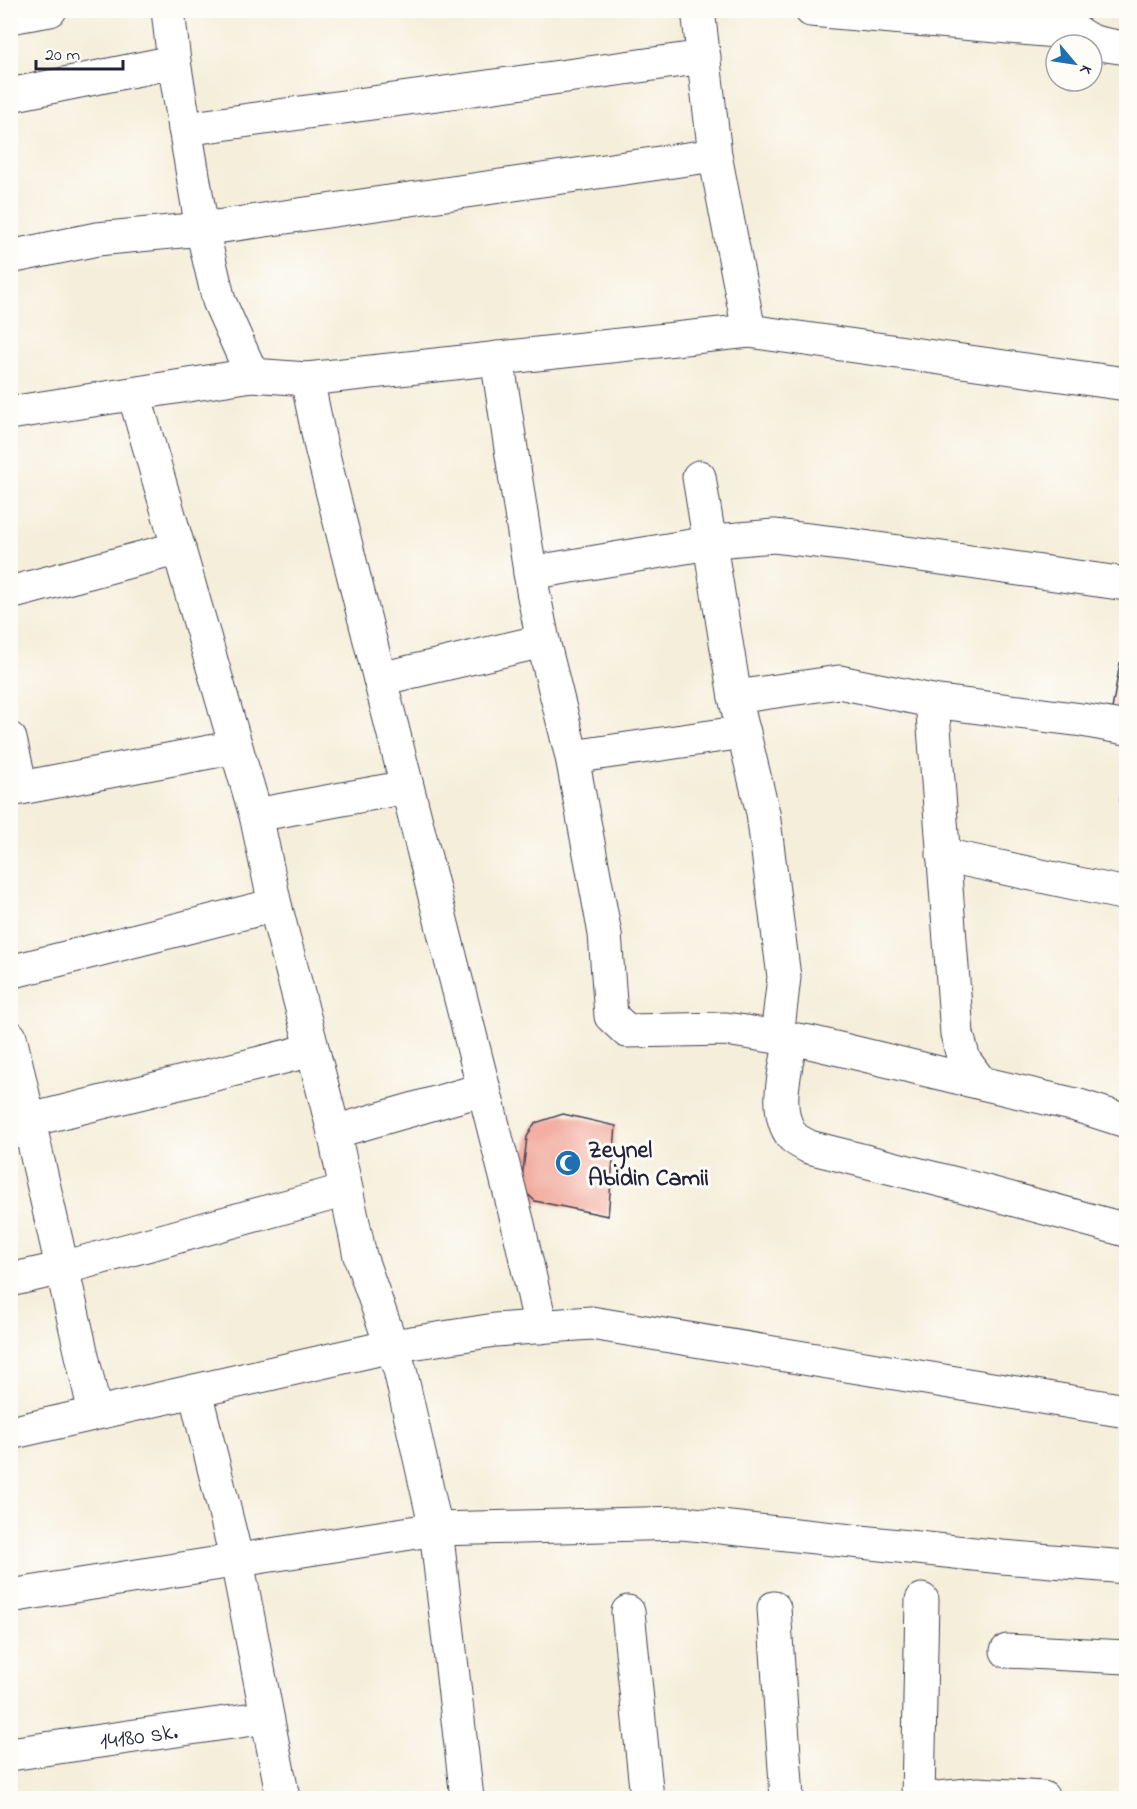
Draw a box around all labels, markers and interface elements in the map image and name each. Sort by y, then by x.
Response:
scale bar [36,33,123,71]
north arrow [1044,33,1104,93]
text: 20 m [45,43,80,69]
text: K [1072,60,1098,80]
place label: Zeynel Abidin Camii [588,1134,709,1197]
mosque icon: Zeynel Abidin Camii [553,1148,583,1178]
street label: 14180 sk. [98,1715,180,1761]

